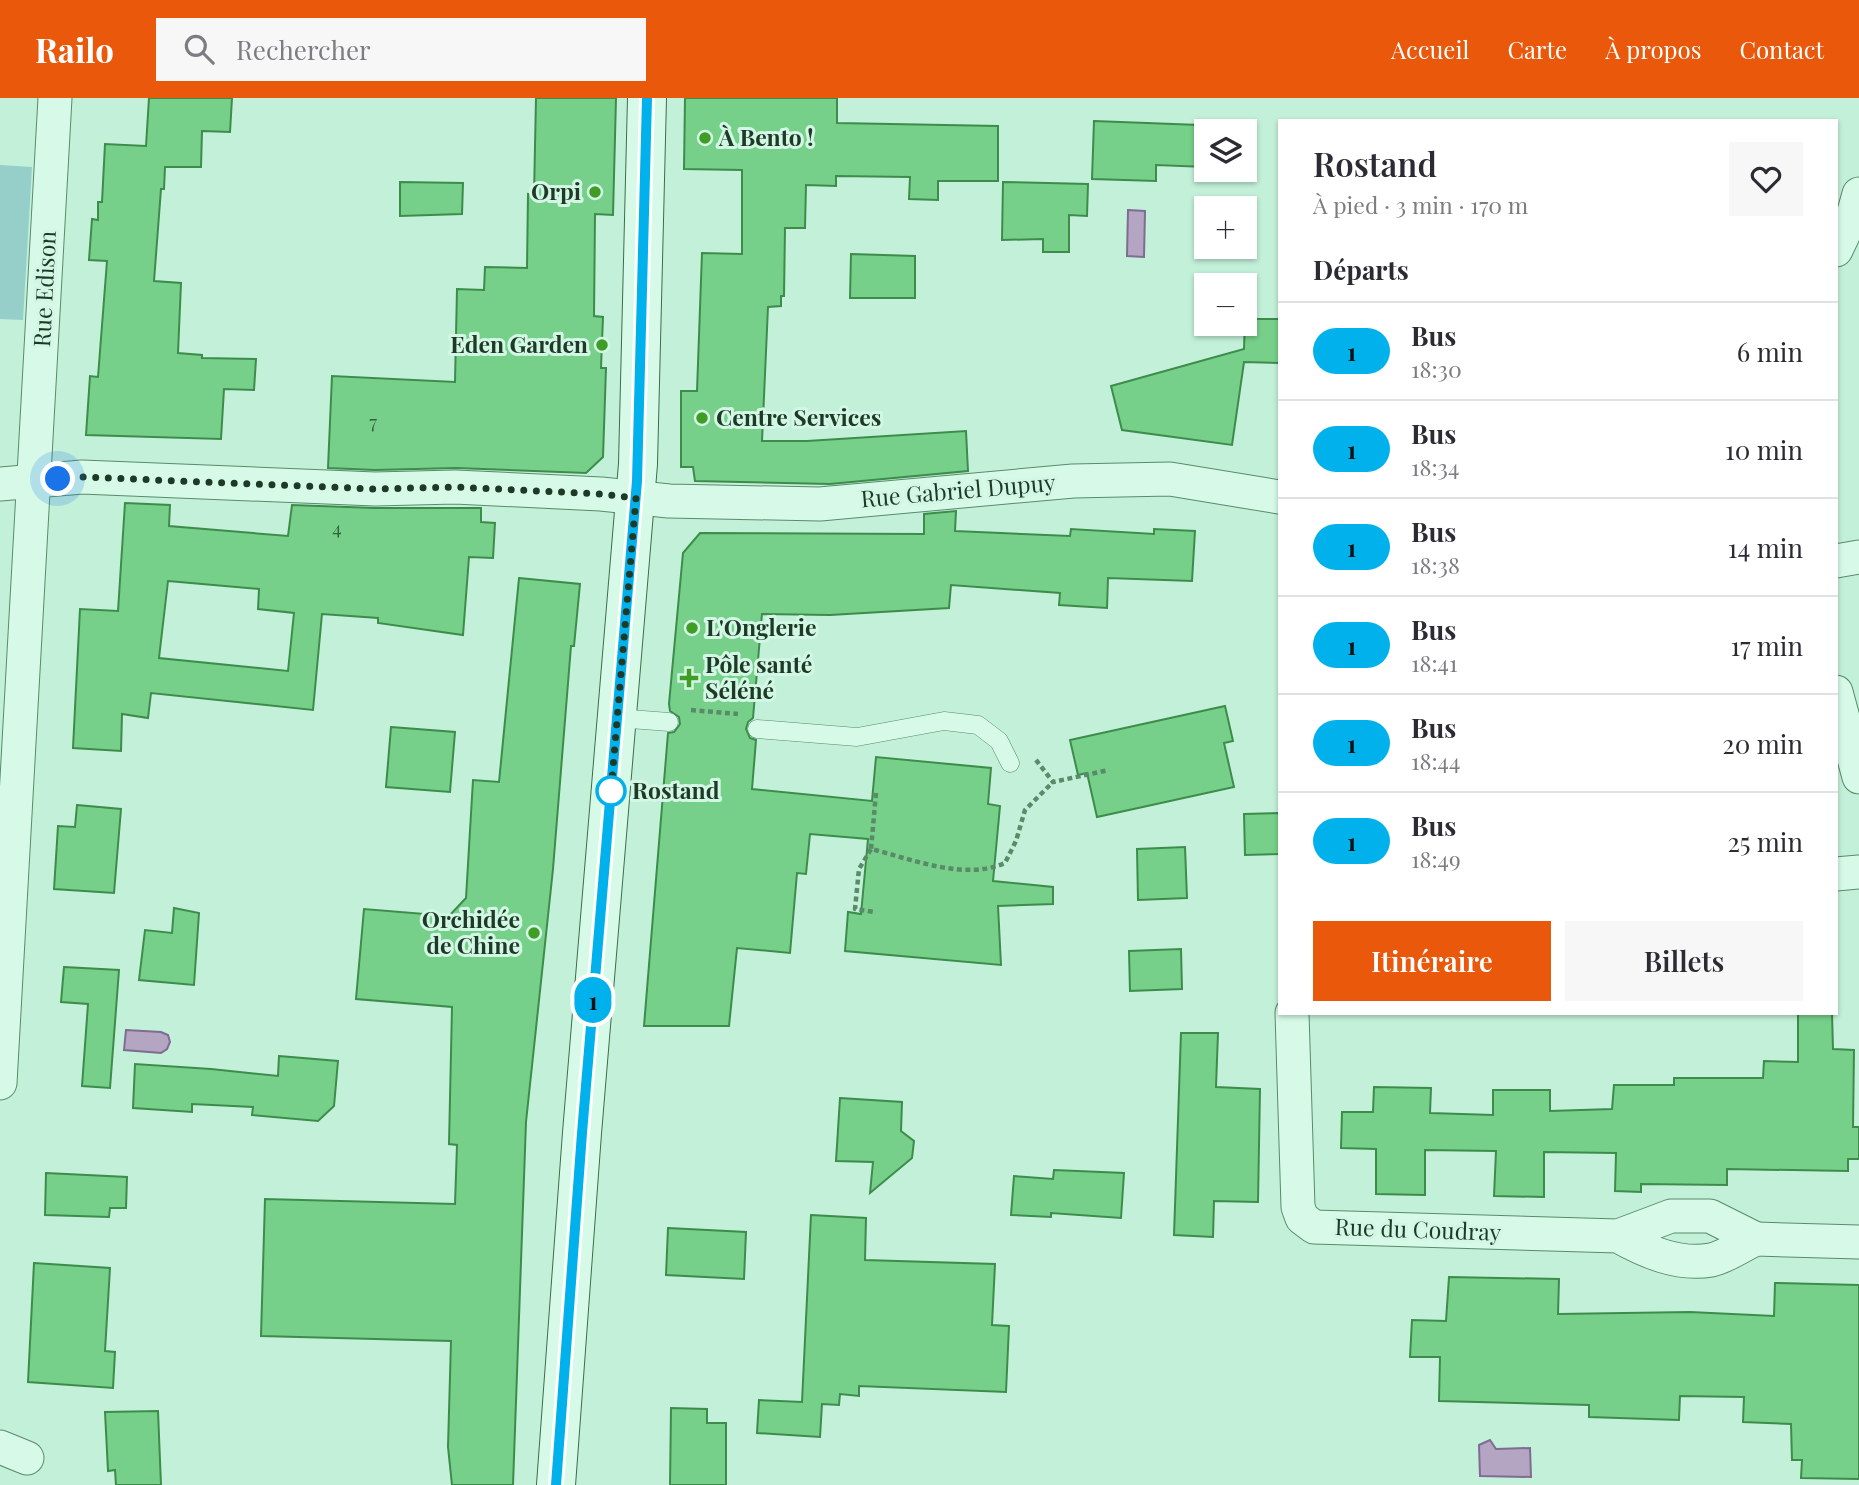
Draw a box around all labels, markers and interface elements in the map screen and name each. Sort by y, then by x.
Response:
search box [156,18,646,81]
text: Railo [35,27,114,71]
icon: search [180,30,218,68]
text: Rechercher [236,32,371,67]
text: Accueil [1391,33,1469,65]
text: Carte [1507,33,1567,65]
text: À propos [1605,33,1701,65]
text: Contact [1739,33,1824,65]
map controls [1194,119,1257,336]
button: layers [1194,119,1257,182]
place label: À Bento ! [718,121,814,152]
marker: À Bento ! [697,130,713,146]
text: Rostand [1313,141,1437,185]
button: heart [1729,142,1803,216]
place label: Orpi [531,175,581,206]
marker: Orpi [587,184,603,200]
text: À pied · 3 min · 170 m [1313,189,1528,220]
button: + [1194,196,1257,259]
street label: Rue Edison [25,230,62,348]
text: Départs [1313,252,1409,287]
button: − [1194,273,1257,336]
text: Bus [1411,318,1456,353]
place label: Eden Garden [450,328,588,359]
text: 6 min [1737,334,1803,369]
text: 1 [1347,335,1356,367]
marker: Eden Garden [594,337,610,353]
text: 18:30 [1411,353,1462,384]
place label: Centre Services [716,401,881,432]
house number: 7 [369,408,377,434]
marker: Centre Services [694,410,710,426]
text: Bus [1411,416,1456,451]
text: 10 min [1725,432,1803,467]
text: 1 [1347,433,1356,465]
text: 18:34 [1411,451,1459,482]
your location [40,461,75,496]
street label: Rue Gabriel Dupuy [859,466,1057,513]
house number: 4 [332,514,342,540]
text: Bus [1411,514,1456,549]
text: 14 min [1728,530,1803,565]
text: 1 [1347,531,1356,563]
text: 18:38 [1411,549,1460,580]
place label: L'Onglerie [706,611,817,642]
text: Bus [1411,612,1456,647]
marker: L'Onglerie [684,620,700,636]
text: 17 min [1730,628,1803,663]
text: 1 [1347,629,1356,661]
text: 18:41 [1411,647,1457,678]
place label: Pôle santé Séléné [705,648,812,705]
marker: Pôle santé Séléné [679,668,699,688]
text: Bus [1411,710,1456,745]
text: 20 min [1722,726,1803,761]
text: 1 [1347,727,1356,759]
text: 18:44 [1411,745,1460,776]
place label: Rostand [632,774,720,805]
marker: Rostand [596,776,626,806]
text: Bus [1411,808,1456,843]
text: 25 min [1727,824,1803,859]
text: 1 [1347,825,1356,857]
text: 18:49 [1411,843,1461,874]
place label: Orchidée de Chine [422,903,520,960]
button: Itinéraire [1313,921,1551,1001]
button: Billets [1565,921,1803,1001]
marker: Orchidée de Chine [526,925,542,941]
line badge: 1 [570,977,616,1023]
text: 1 [588,984,598,1016]
street label: Rue du Coudray [1334,1210,1502,1247]

